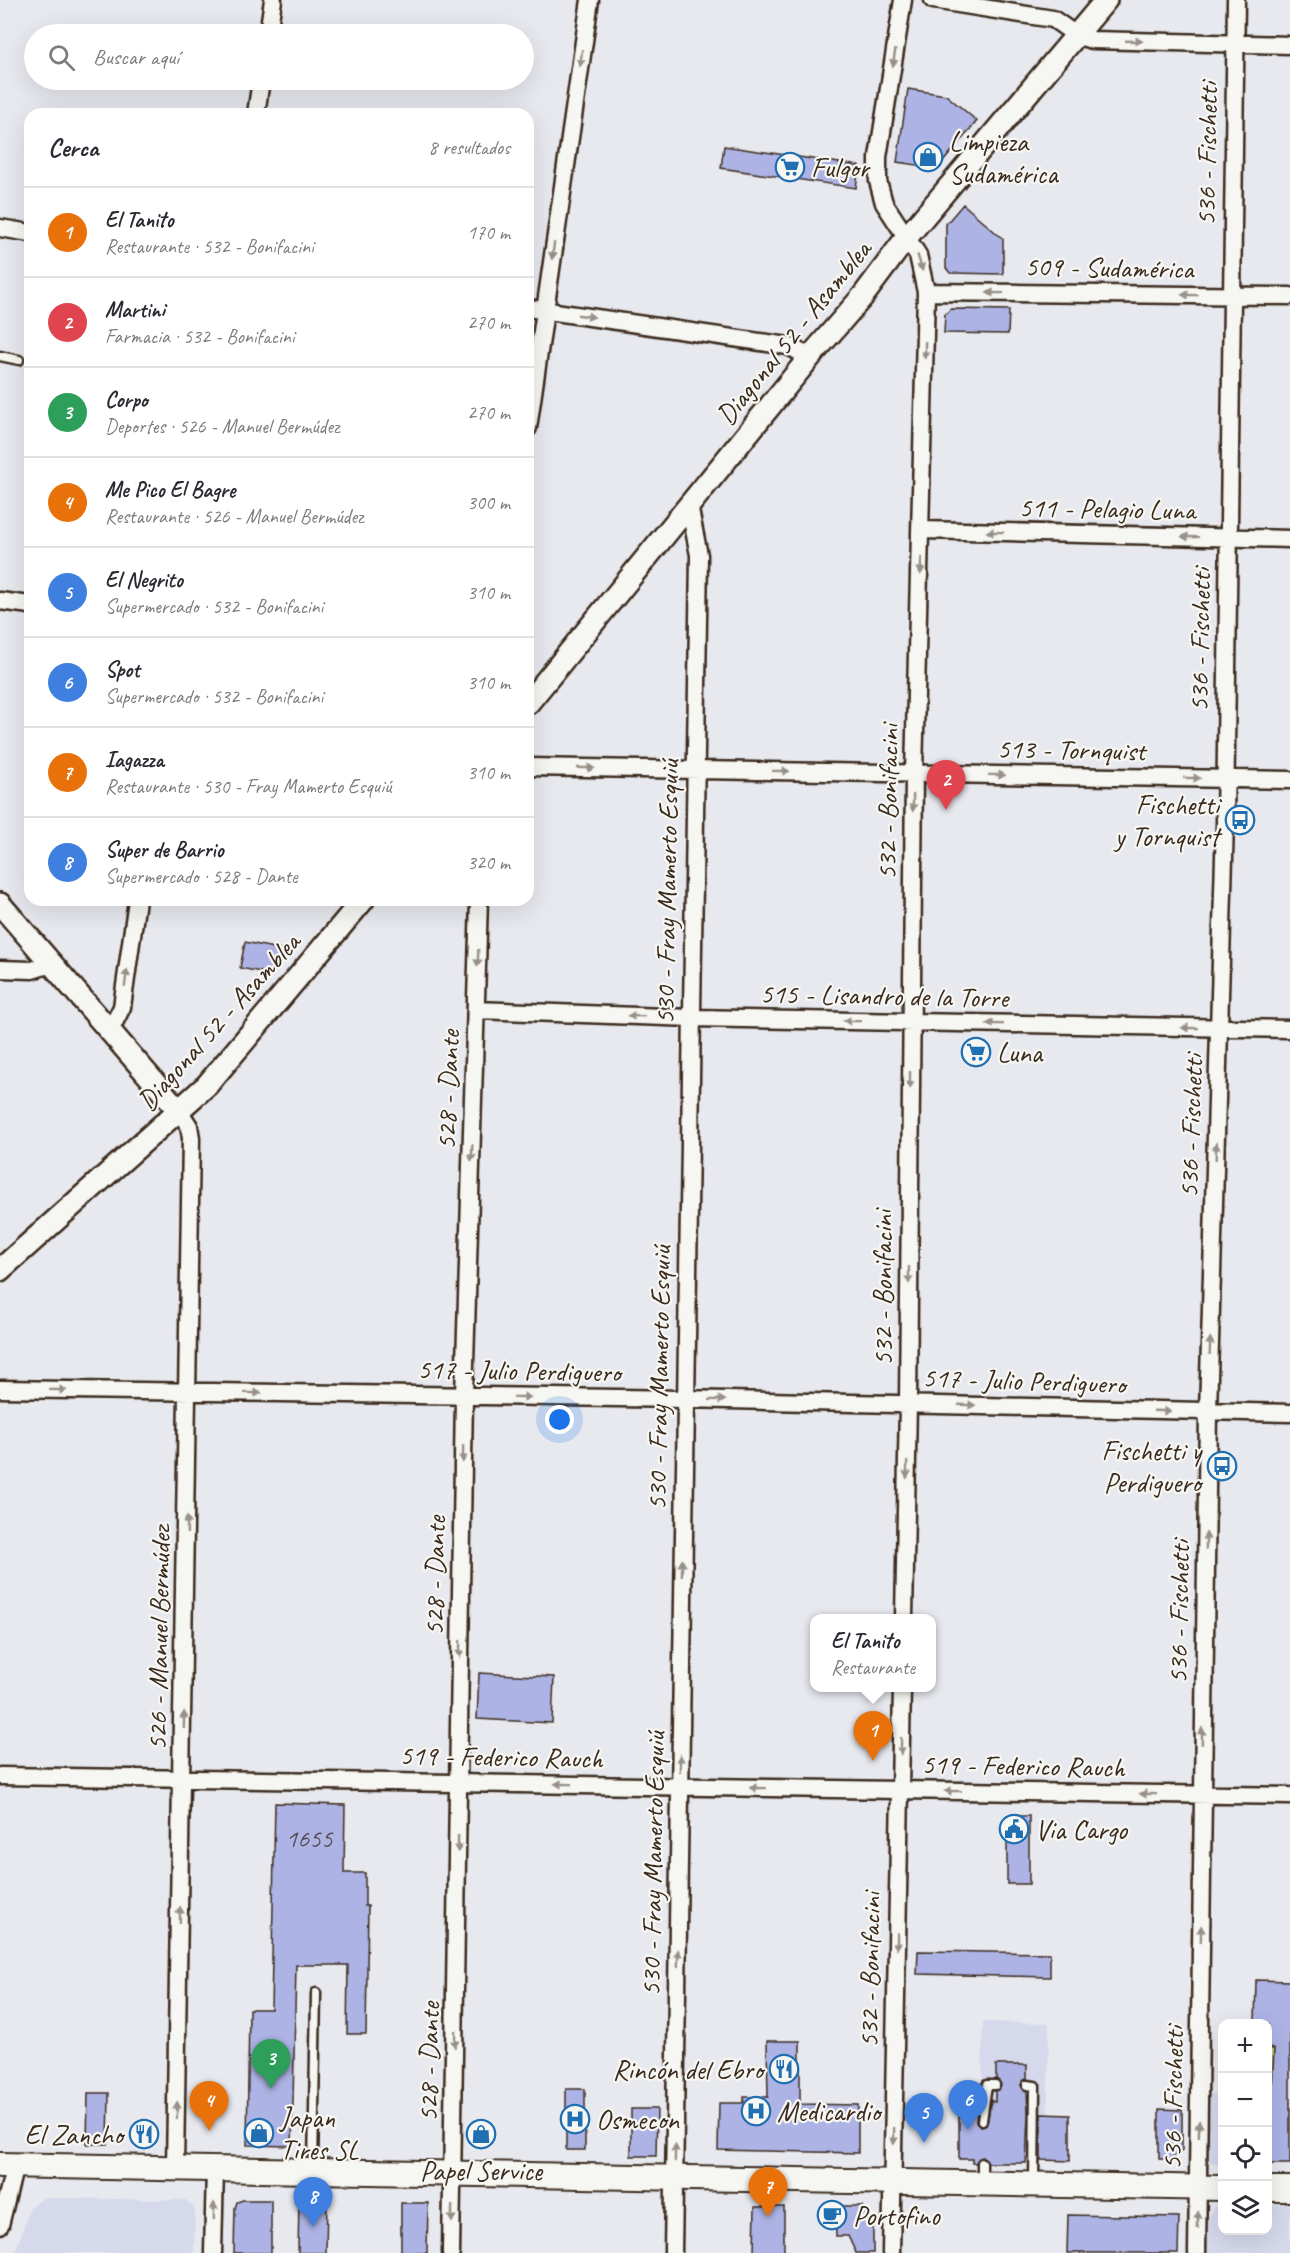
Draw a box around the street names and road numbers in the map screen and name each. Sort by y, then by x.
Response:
street label: 536 - Fischetti [1188,78,1225,226]
street label: Diagonal 52 - Asamblea [708,231,880,432]
street label: 509 - Sudamérica [1024,249,1195,287]
street label: 511 - Pelagio Luna [1018,489,1198,528]
street label: 536 - Fischetti [1181,564,1218,712]
street label: 532 - Bonifacini [869,720,906,880]
street label: 513 - Tornquist [997,731,1148,768]
street label: 530 - Fray Mamerto Esquiú [647,757,686,1025]
street label: Diagonal 52 - Asamblea [129,923,309,1118]
street label: 515 - Lisandro de la Torre [760,976,1010,1015]
street label: 528 - Dante [428,1028,467,1151]
street label: 536 - Fischetti [1171,1050,1211,1198]
street label: 532 - Bonifacini [865,1206,900,1366]
street label: 530 - Fray Mamerto Esquiú [639,1243,678,1511]
street label: 517 - Julio Perdiguero [417,1351,624,1390]
street label: 517 - Julio Perdiguero [922,1359,1129,1402]
street label: 528 - Dante [416,1514,453,1636]
street label: 526 - Manuel Bermúdez [139,1523,178,1751]
street label: 536 - Fischetti [1160,1536,1197,1684]
street label: 530 - Fray Mamerto Esquiú [633,1729,672,1997]
street label: 519 - Federico Rauch [399,1737,604,1776]
street label: 519 - Federico Rauch [921,1746,1126,1785]
street label: 532 - Bonifacini [851,1888,888,2048]
street label: 528 - Dante [410,2000,447,2122]
street label: 536 - Fischetti [1154,2022,1191,2170]

